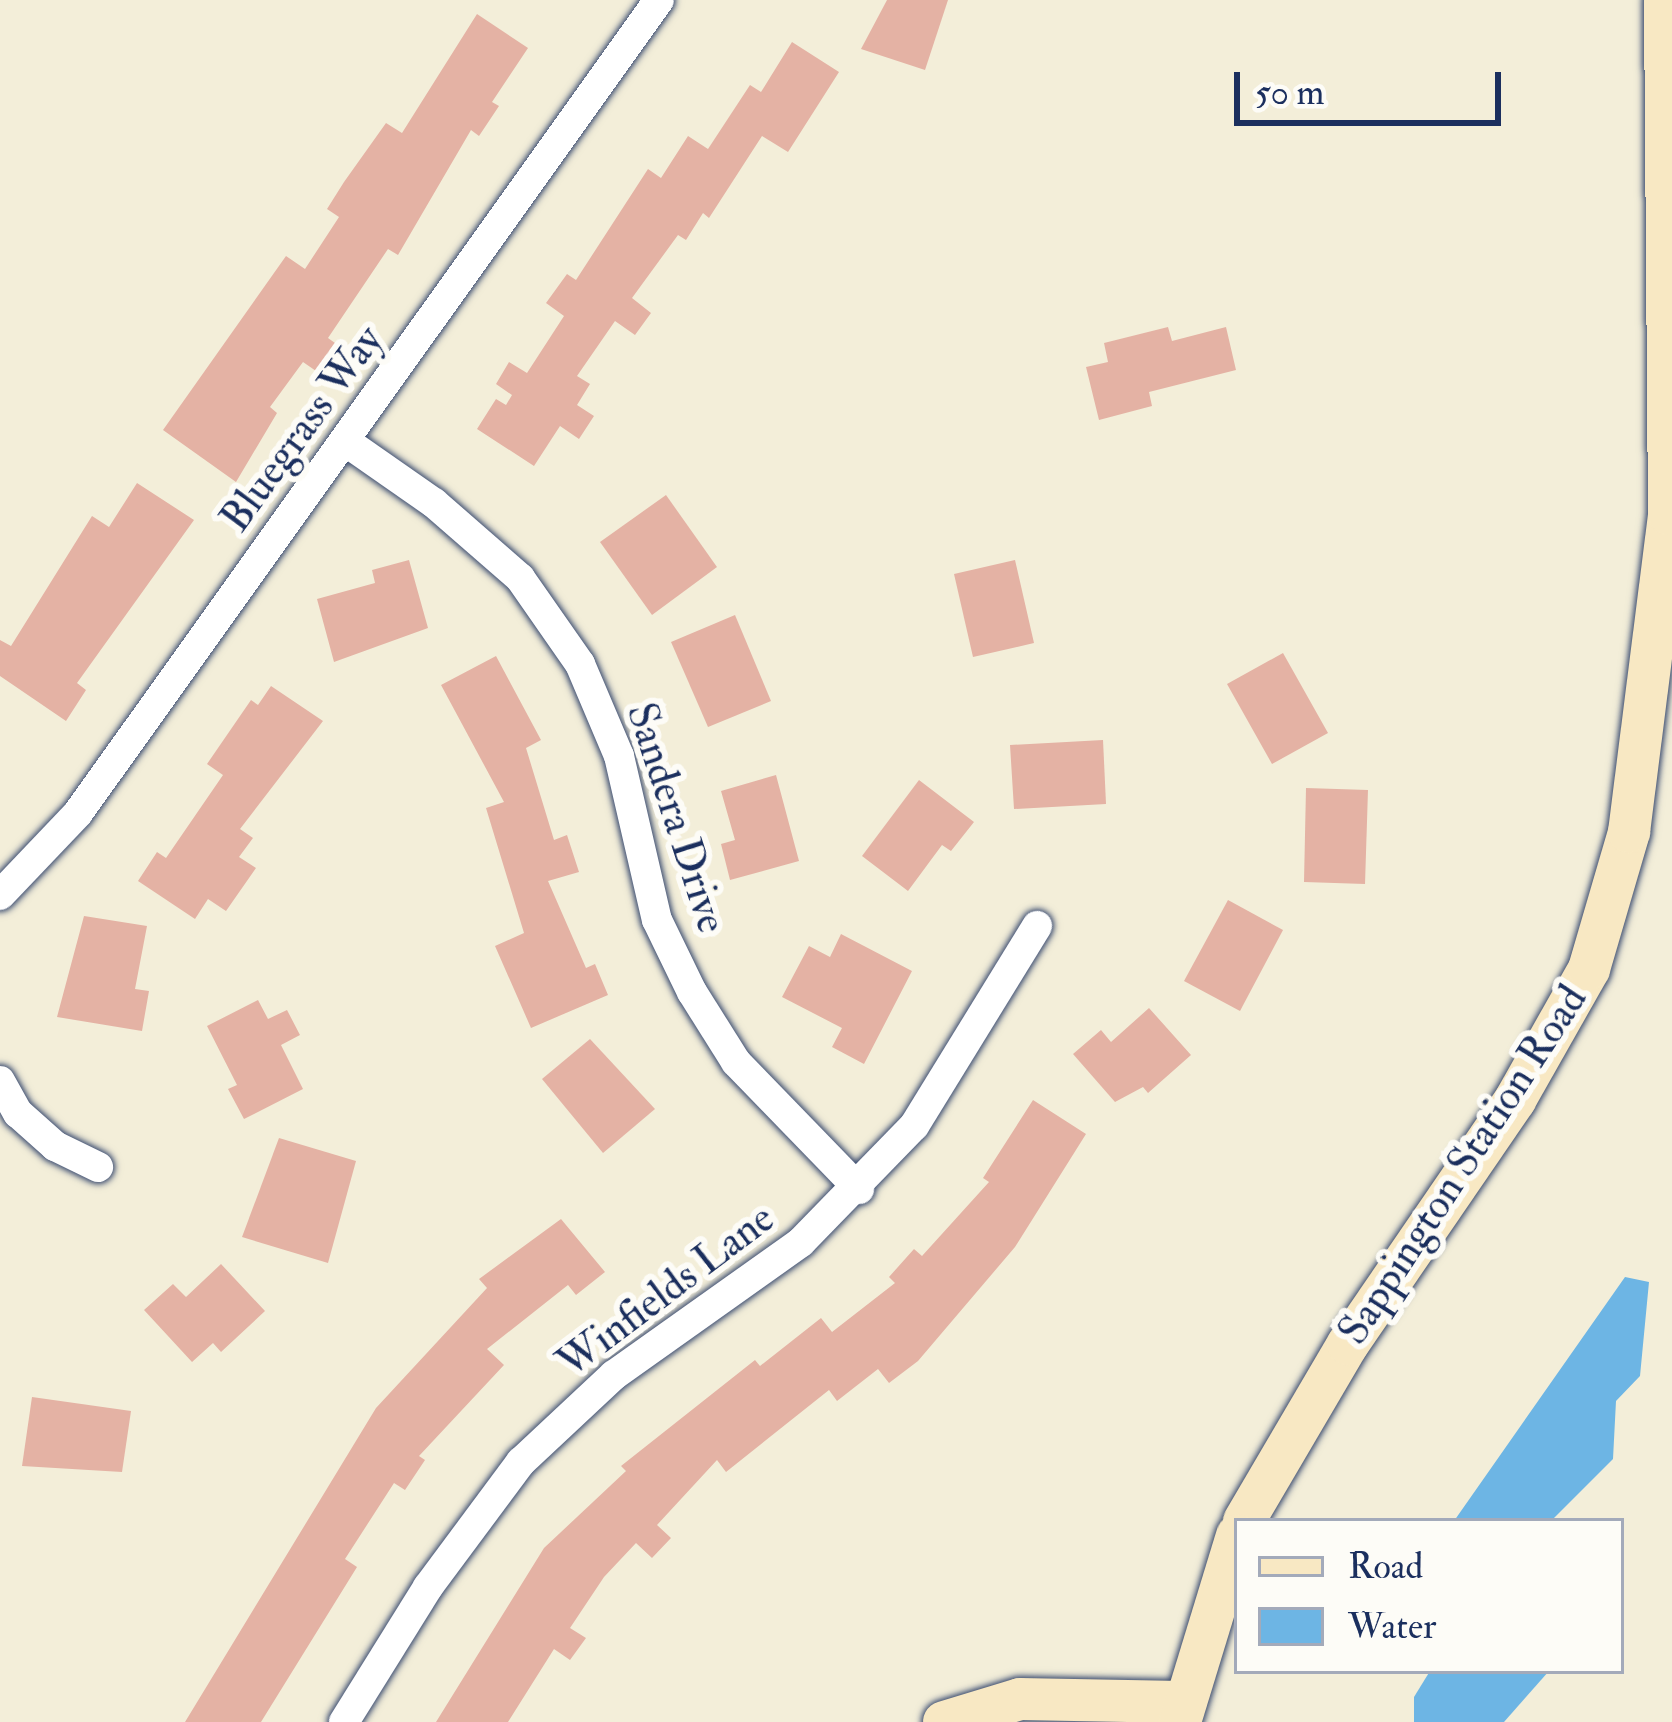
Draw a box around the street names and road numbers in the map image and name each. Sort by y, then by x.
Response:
street label: Bluegrass Way [210,316,394,542]
street label: Sandera Drive [615,697,737,939]
street label: Sappington Station Road [1328,976,1598,1354]
street label: Winfields Lane [548,1193,784,1389]

